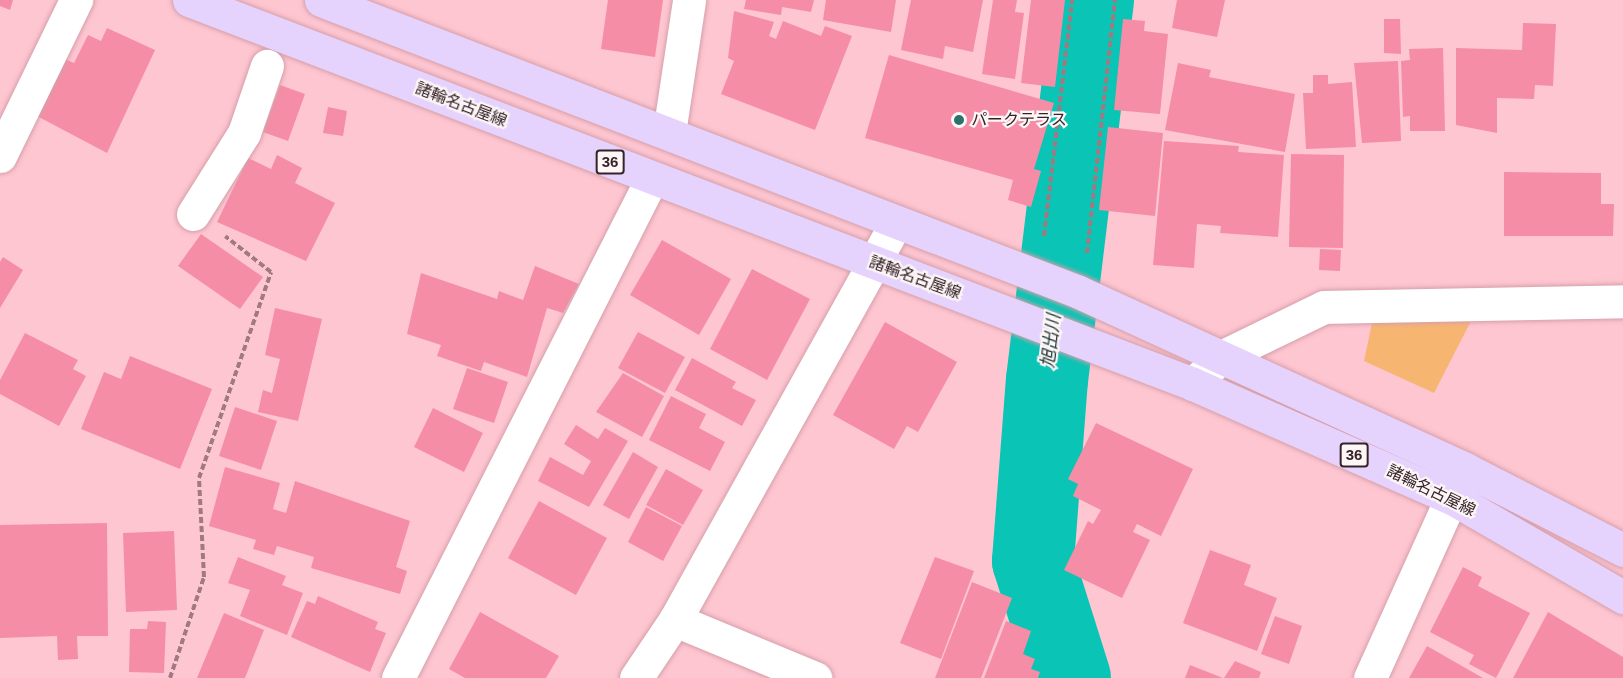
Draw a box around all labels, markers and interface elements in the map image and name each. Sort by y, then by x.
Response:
street label: 諸輪名古屋線 [413,79,509,131]
place label: パークテラス [971,110,1067,130]
marker: パークテラス [952,113,966,127]
road number: 36 [595,150,625,174]
street label: 諸輪名古屋線 [867,253,963,303]
water label: 旭出川 [1037,313,1065,369]
road number: 36 [1339,443,1369,467]
street label: 諸輪名古屋線 [1384,461,1478,521]

